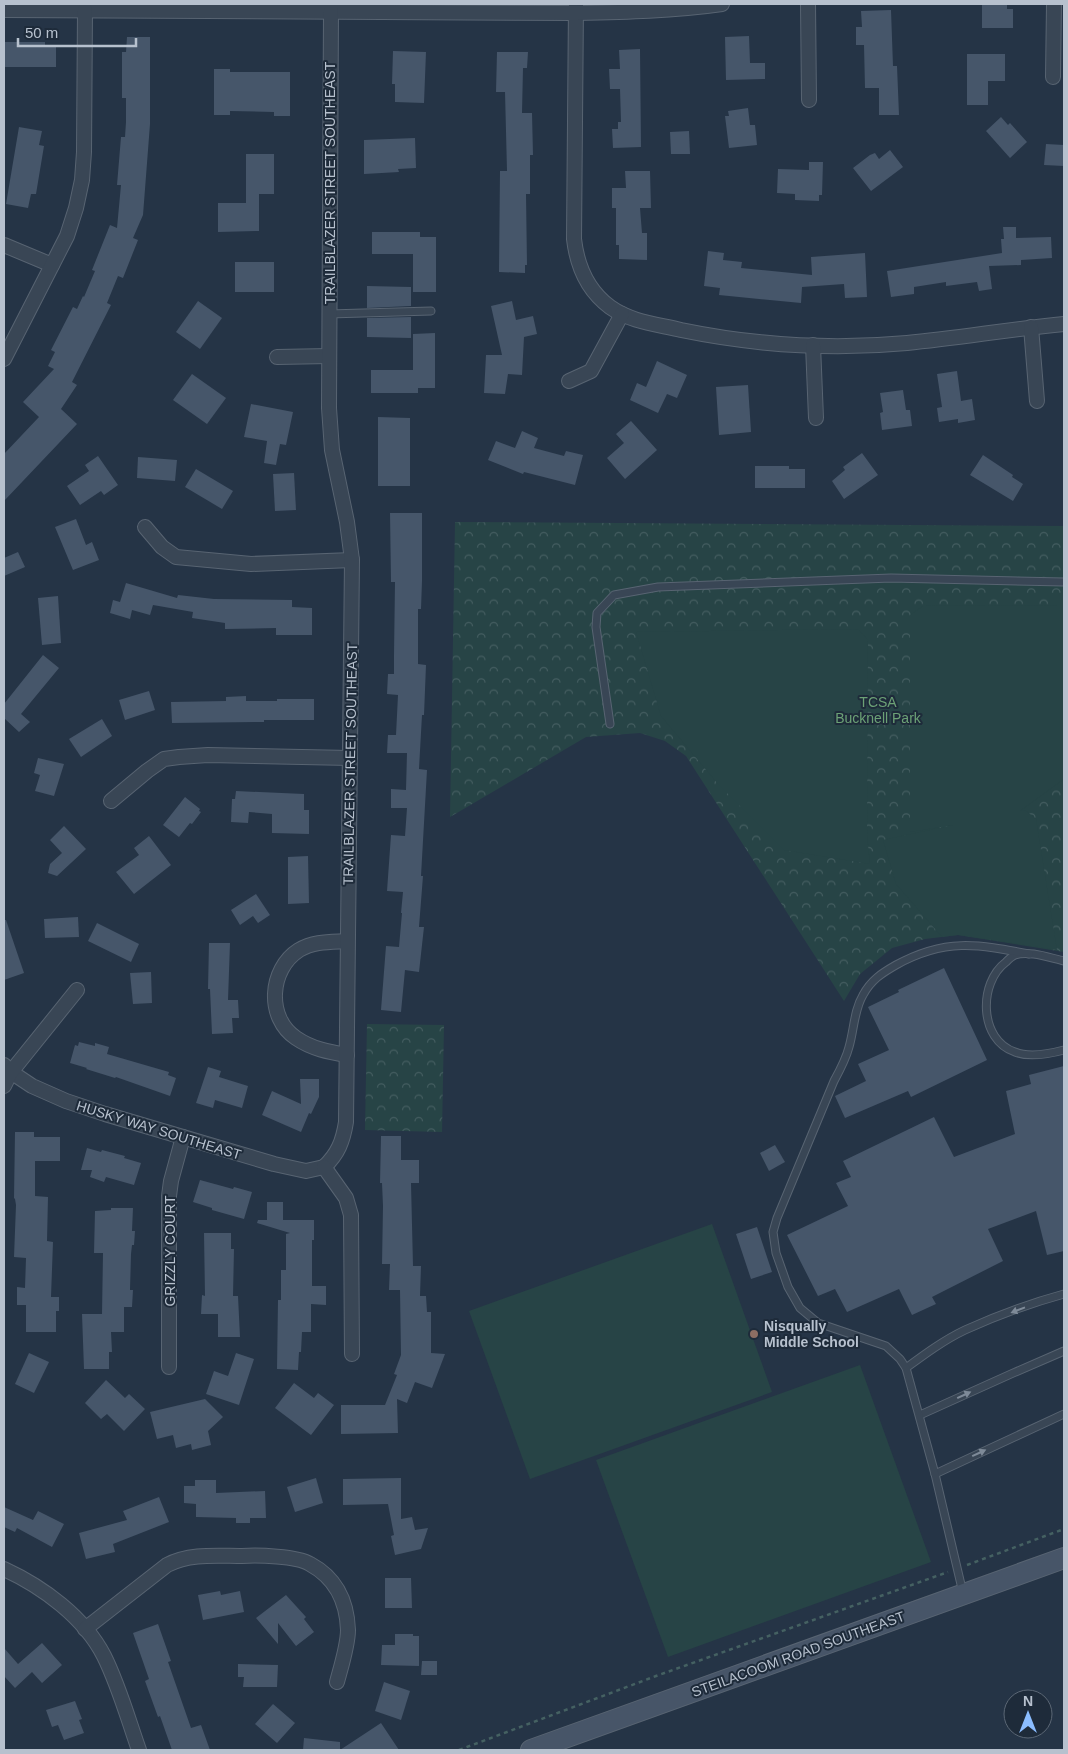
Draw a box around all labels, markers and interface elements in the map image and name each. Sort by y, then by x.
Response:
scale bar [18,15,135,47]
text: 50 m [25,24,58,41]
street label: TRAILBLAZER STREET SOUTHEAST [322,61,338,304]
street label: TRAILBLAZER STREET SOUTHEAST [340,642,360,885]
park label: TCSA Bucknell Park [835,694,922,726]
street label: HUSKY WAY SOUTHEAST [75,1097,244,1163]
street label: GRIZZLY COURT [162,1195,178,1307]
one-way arrow [1010,1306,1025,1314]
place label: Nisqually Middle School [764,1318,859,1350]
marker: Nisqually Middle School [748,1328,760,1340]
one-way arrow [957,1391,971,1399]
one-way arrow [972,1449,986,1457]
street label: STEILACOOM ROAD SOUTHEAST [689,1608,907,1700]
north arrow [1003,1689,1053,1739]
text: N [1023,1693,1033,1709]

